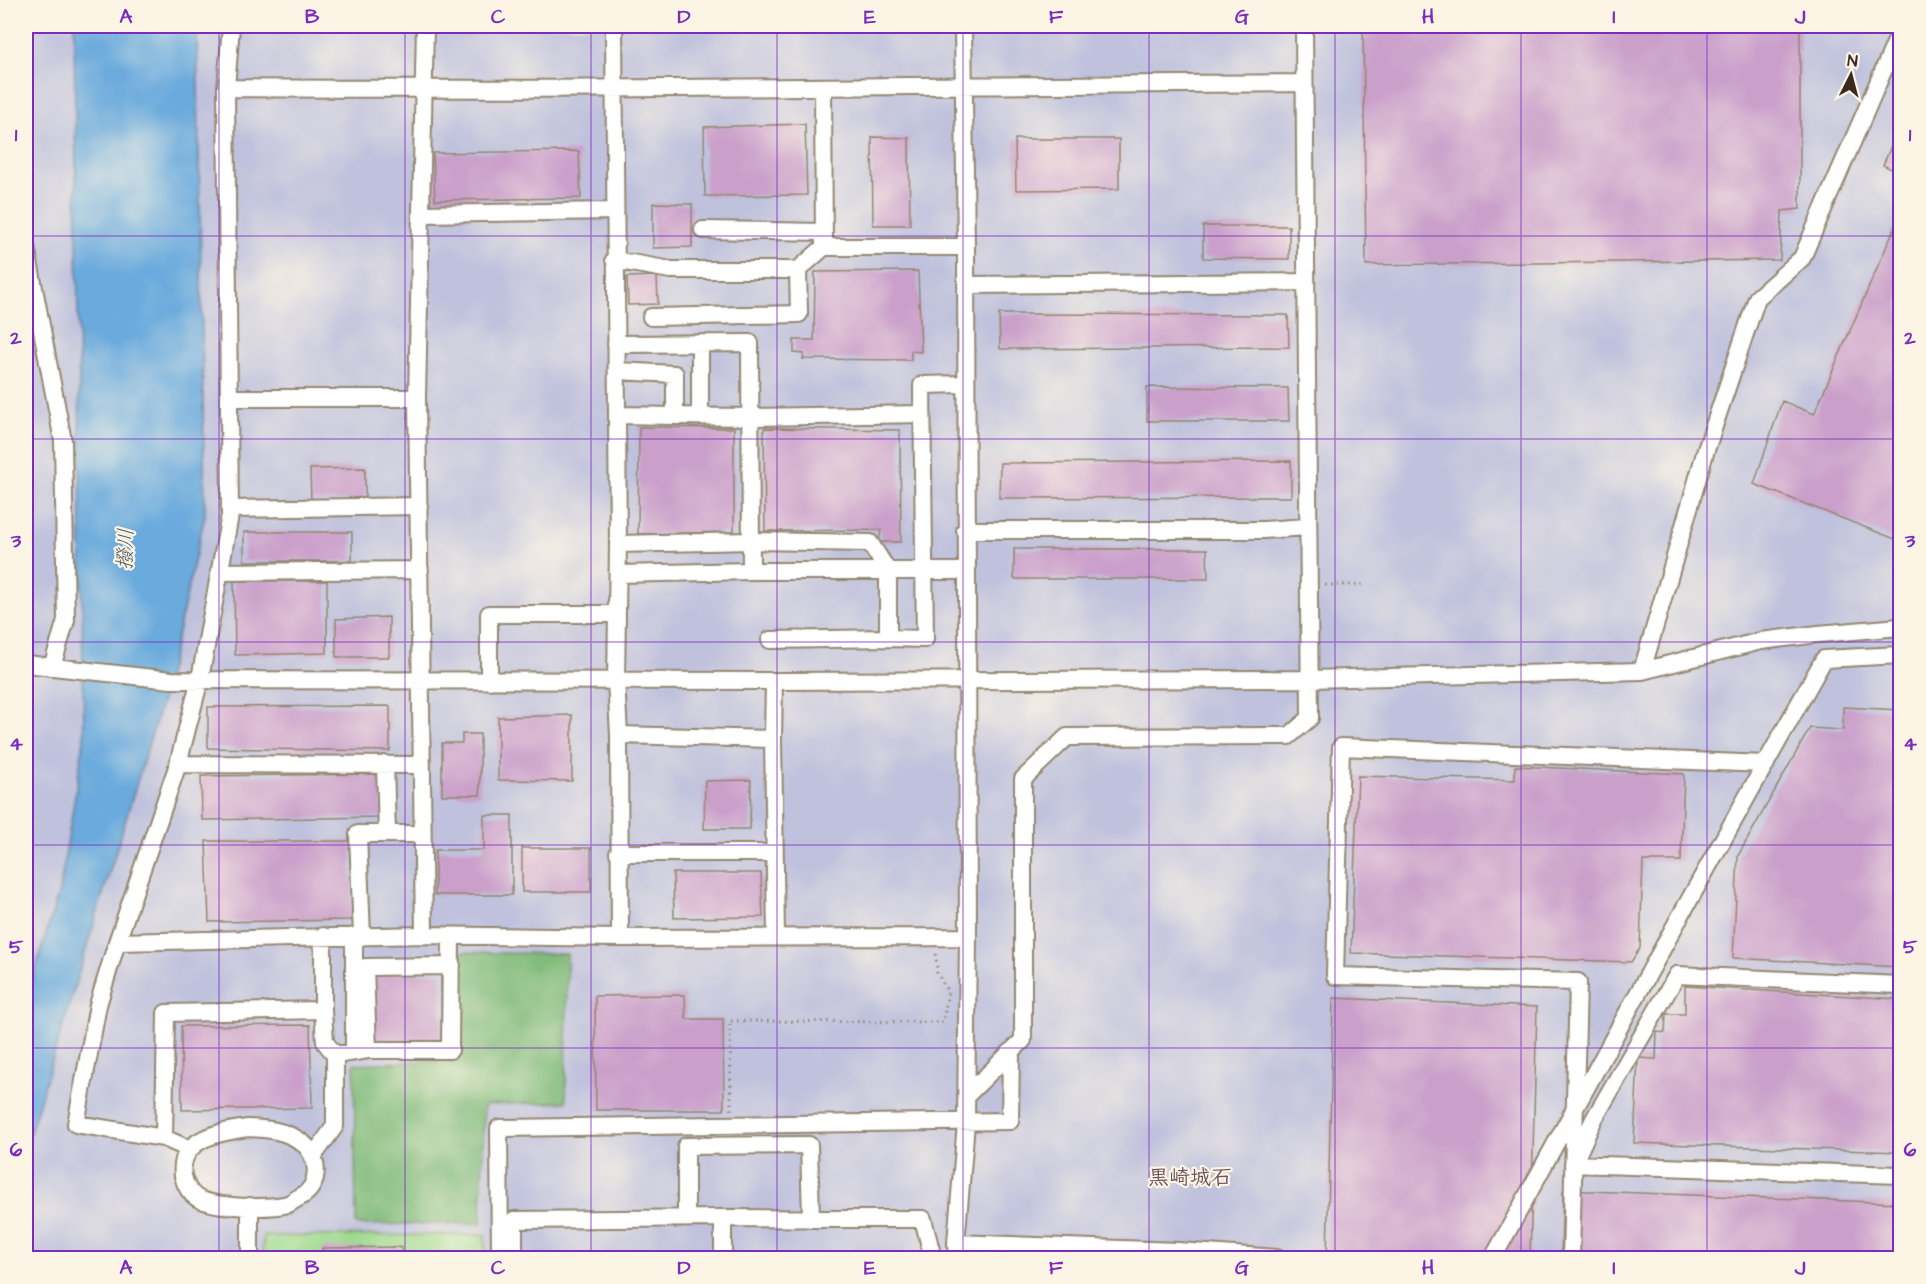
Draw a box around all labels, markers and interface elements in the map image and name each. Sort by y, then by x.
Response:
text: A [120,3,133,31]
text: B [305,3,320,31]
text: C [491,3,506,31]
text: D [678,3,691,31]
text: E [864,3,876,31]
text: F [1049,3,1064,31]
text: G [1235,3,1249,31]
text: H [1422,3,1434,31]
text: I [1612,3,1616,31]
text: J [1794,3,1806,31]
north arrow [1821,45,1881,105]
text: N [1846,50,1859,73]
text: 1 [15,121,18,149]
text: 1 [1909,121,1912,149]
text: 2 [9,324,22,352]
text: 2 [1903,324,1916,352]
text: 3 [10,527,22,555]
text: 3 [1904,527,1916,555]
water label: 撥川 [110,528,141,571]
text: 4 [9,730,23,758]
text: 4 [1903,730,1917,758]
text: 5 [9,933,24,961]
text: 5 [1903,933,1918,961]
text: 6 [10,1136,23,1164]
text: 6 [1904,1136,1917,1164]
district label: 黒崎城石 [1148,1163,1232,1192]
text: A [120,1254,133,1282]
text: B [305,1254,320,1282]
text: C [491,1254,506,1282]
text: D [678,1254,691,1282]
text: E [864,1254,876,1282]
text: F [1049,1254,1064,1282]
text: G [1235,1254,1249,1282]
text: H [1422,1254,1434,1282]
text: I [1612,1254,1616,1282]
text: J [1794,1254,1806,1282]

